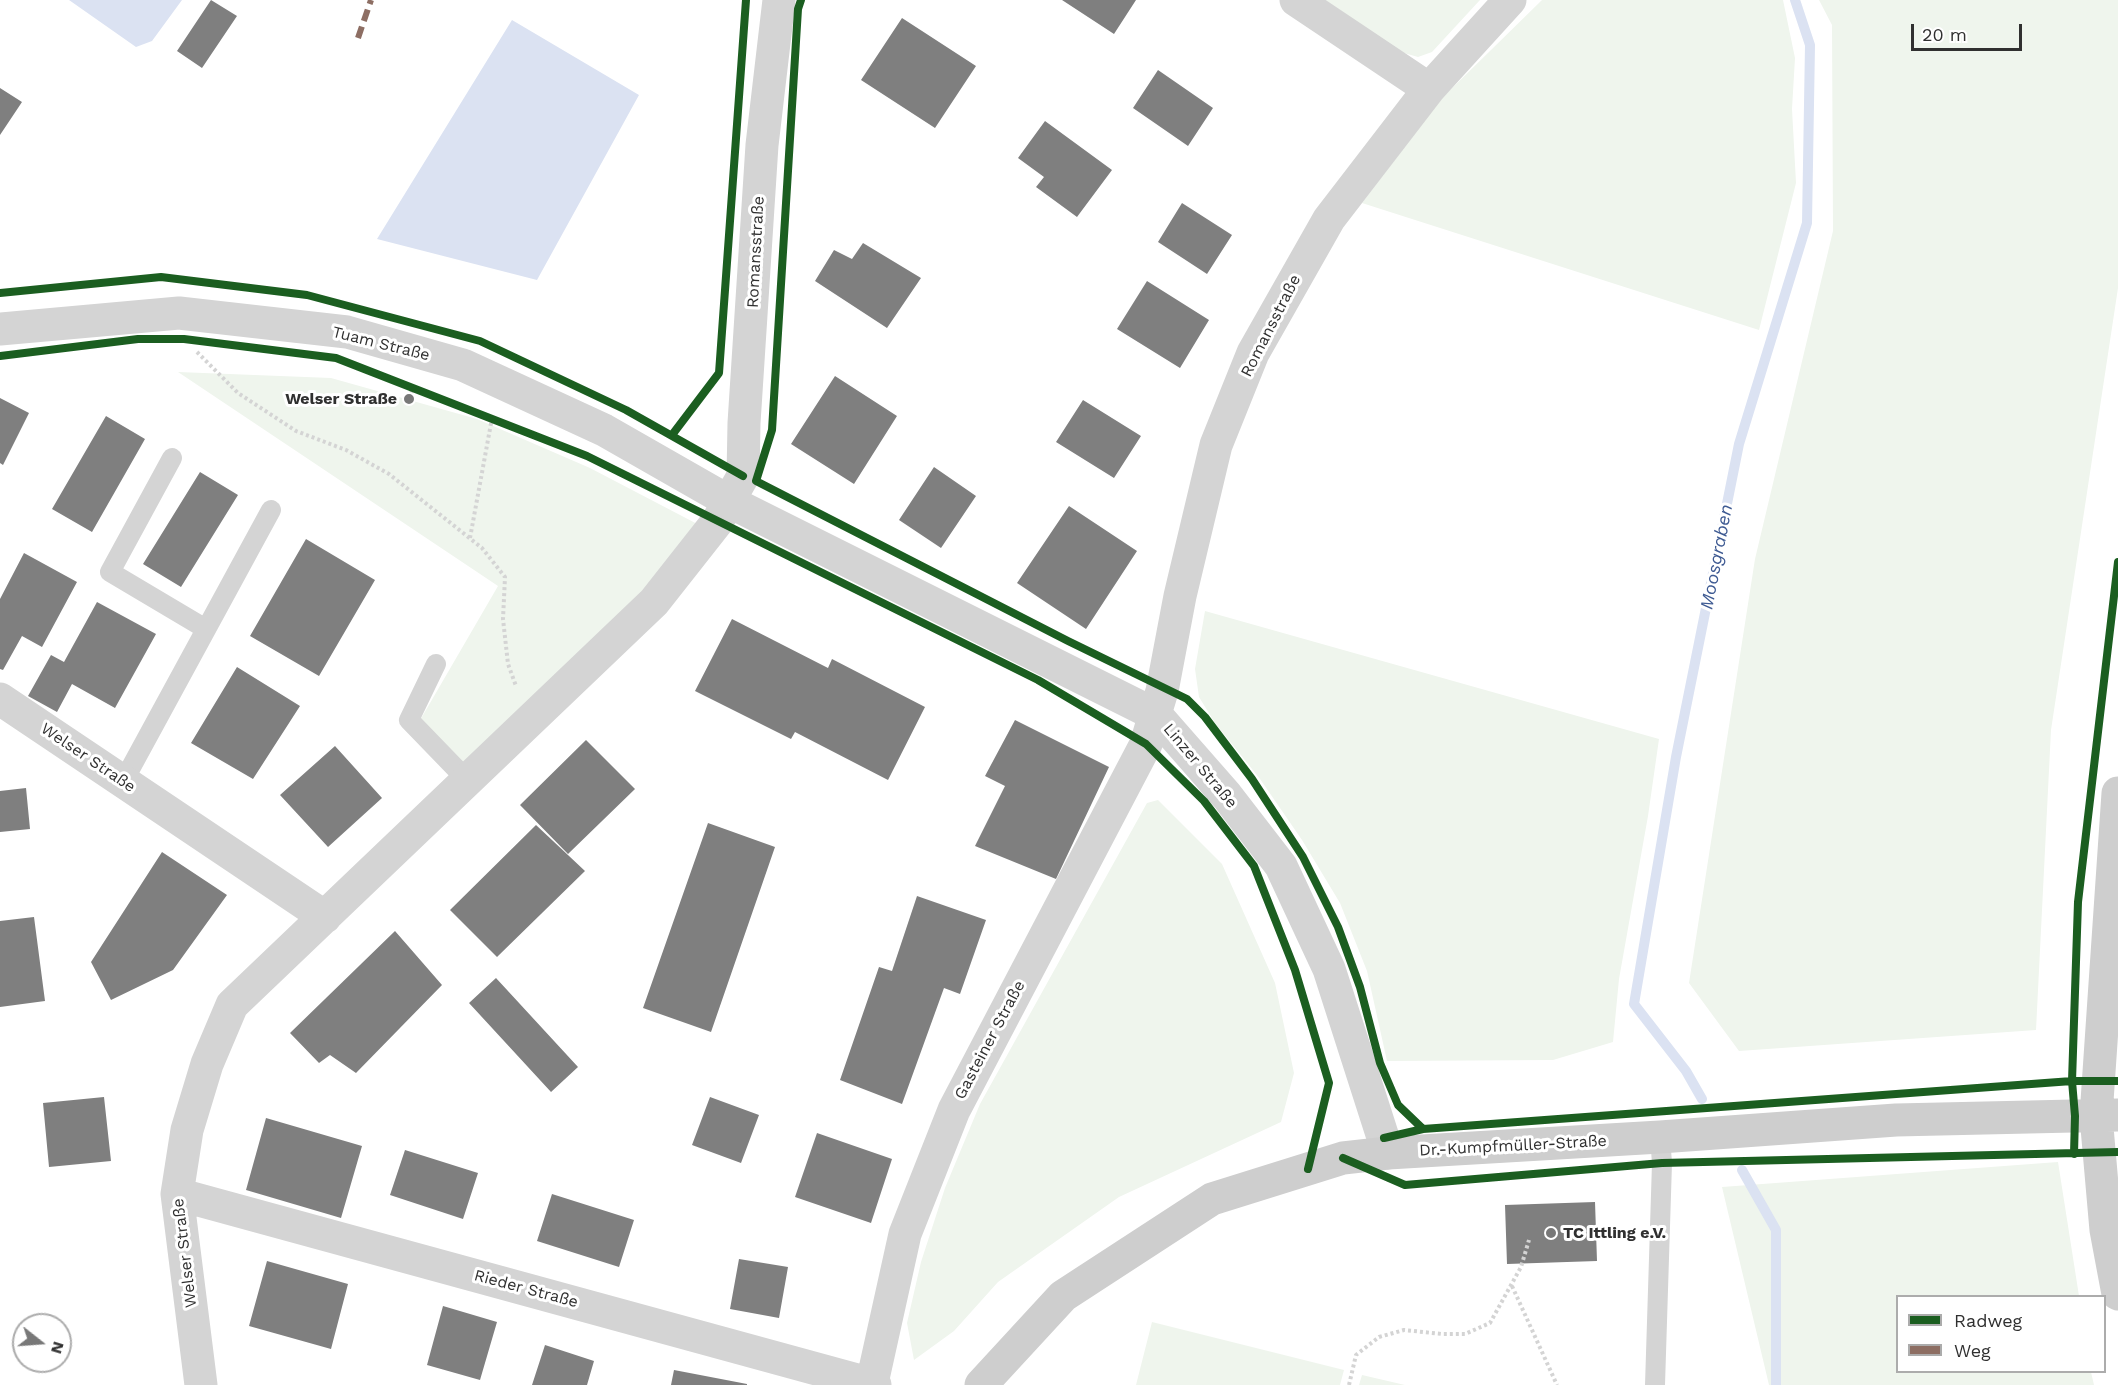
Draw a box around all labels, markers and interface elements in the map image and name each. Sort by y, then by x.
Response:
scale bar [1914,12,2025,50]
text: 20 m [1922,24,1967,45]
street label: Romansstraße [743,195,769,309]
street label: Romansstraße [1237,272,1305,380]
street label: Tuam Straße [330,323,432,365]
place label: Welser Straße [285,389,397,409]
marker: Welser Straße [402,392,416,406]
water label: Moosgraben [1696,503,1738,611]
street label: Welser Straße [37,719,139,797]
street label: Linzer Straße [1159,720,1241,812]
street label: Gasteiner Straße [951,977,1029,1103]
street label: Dr.-Kumpfmüller-Straße [1419,1131,1607,1161]
street label: Welser Straße [169,1197,201,1309]
place label: TC Ittling e.V. [1563,1223,1666,1243]
marker: TC Ittling e.V. [1544,1226,1558,1240]
street label: Rieder Straße [472,1266,580,1312]
legend [1896,1295,2106,1373]
text: Radweg [1954,1310,2022,1331]
north arrow [12,1313,72,1373]
text: N [47,1339,69,1356]
text: Weg [1954,1340,1991,1361]

